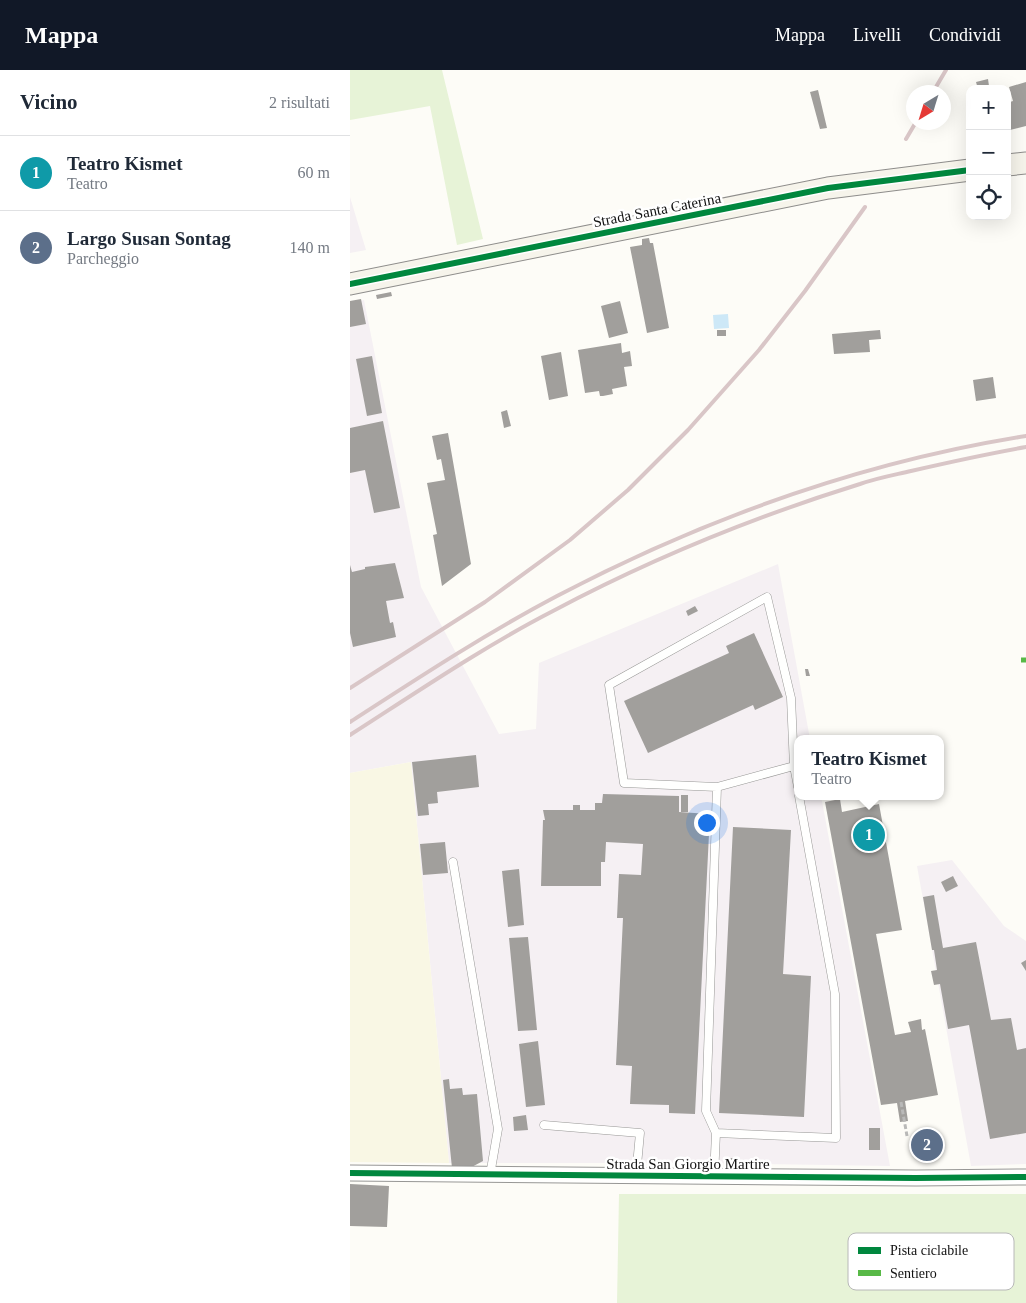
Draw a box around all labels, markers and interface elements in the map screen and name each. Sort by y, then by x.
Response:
text: Mappa [25,22,98,48]
text: Mappa [775,25,825,45]
text: Livelli [853,25,901,45]
text: Condividi [929,25,1001,45]
north arrow [906,85,951,130]
map controls [966,85,1011,220]
button: + [966,85,1011,130]
text: Vicino [20,90,78,114]
text: 2 risultati [269,94,330,111]
button: − [966,130,1011,175]
text: Teatro Kismet [67,153,183,174]
text: 1 [32,164,40,181]
text: 60 m [298,164,330,181]
text: Teatro [67,175,108,192]
button: locate [966,175,1011,220]
street label: Strada Santa Caterina [592,190,723,230]
text: Largo Susan Sontag [67,228,231,249]
text: 2 [32,239,40,256]
text: 140 m [290,239,330,256]
text: Parcheggio [67,250,139,267]
popup [794,735,944,800]
text: Teatro Kismet [811,748,927,769]
text: Teatro [811,770,852,787]
your location [694,810,720,836]
pin: 1 [853,816,885,854]
pin: 2 [911,1126,943,1164]
street label: Strada San Giorgio Martire [606,1156,770,1172]
legend [848,1233,1014,1290]
text: Pista ciclabile [890,1243,968,1258]
text: Sentiero [890,1266,937,1281]

